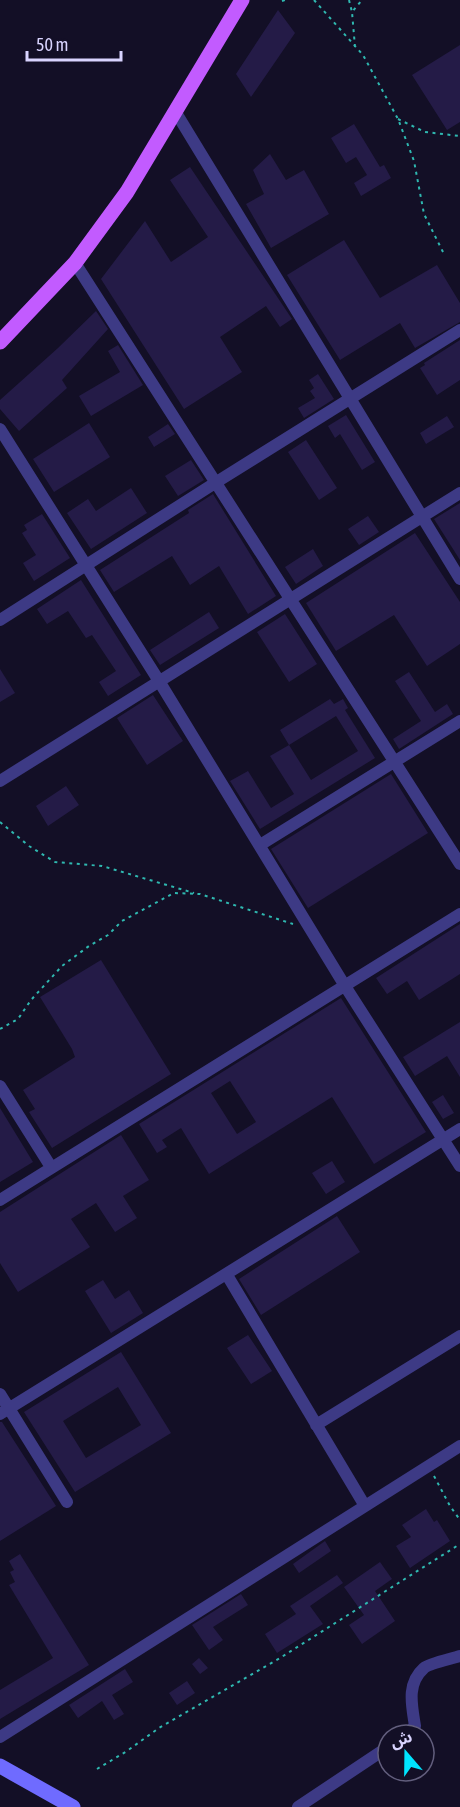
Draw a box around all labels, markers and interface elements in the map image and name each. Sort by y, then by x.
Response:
scale bar [27,24,122,62]
text: 50 m [36,34,68,55]
north arrow [376,1723,436,1783]
text: ش [387,1727,415,1752]

